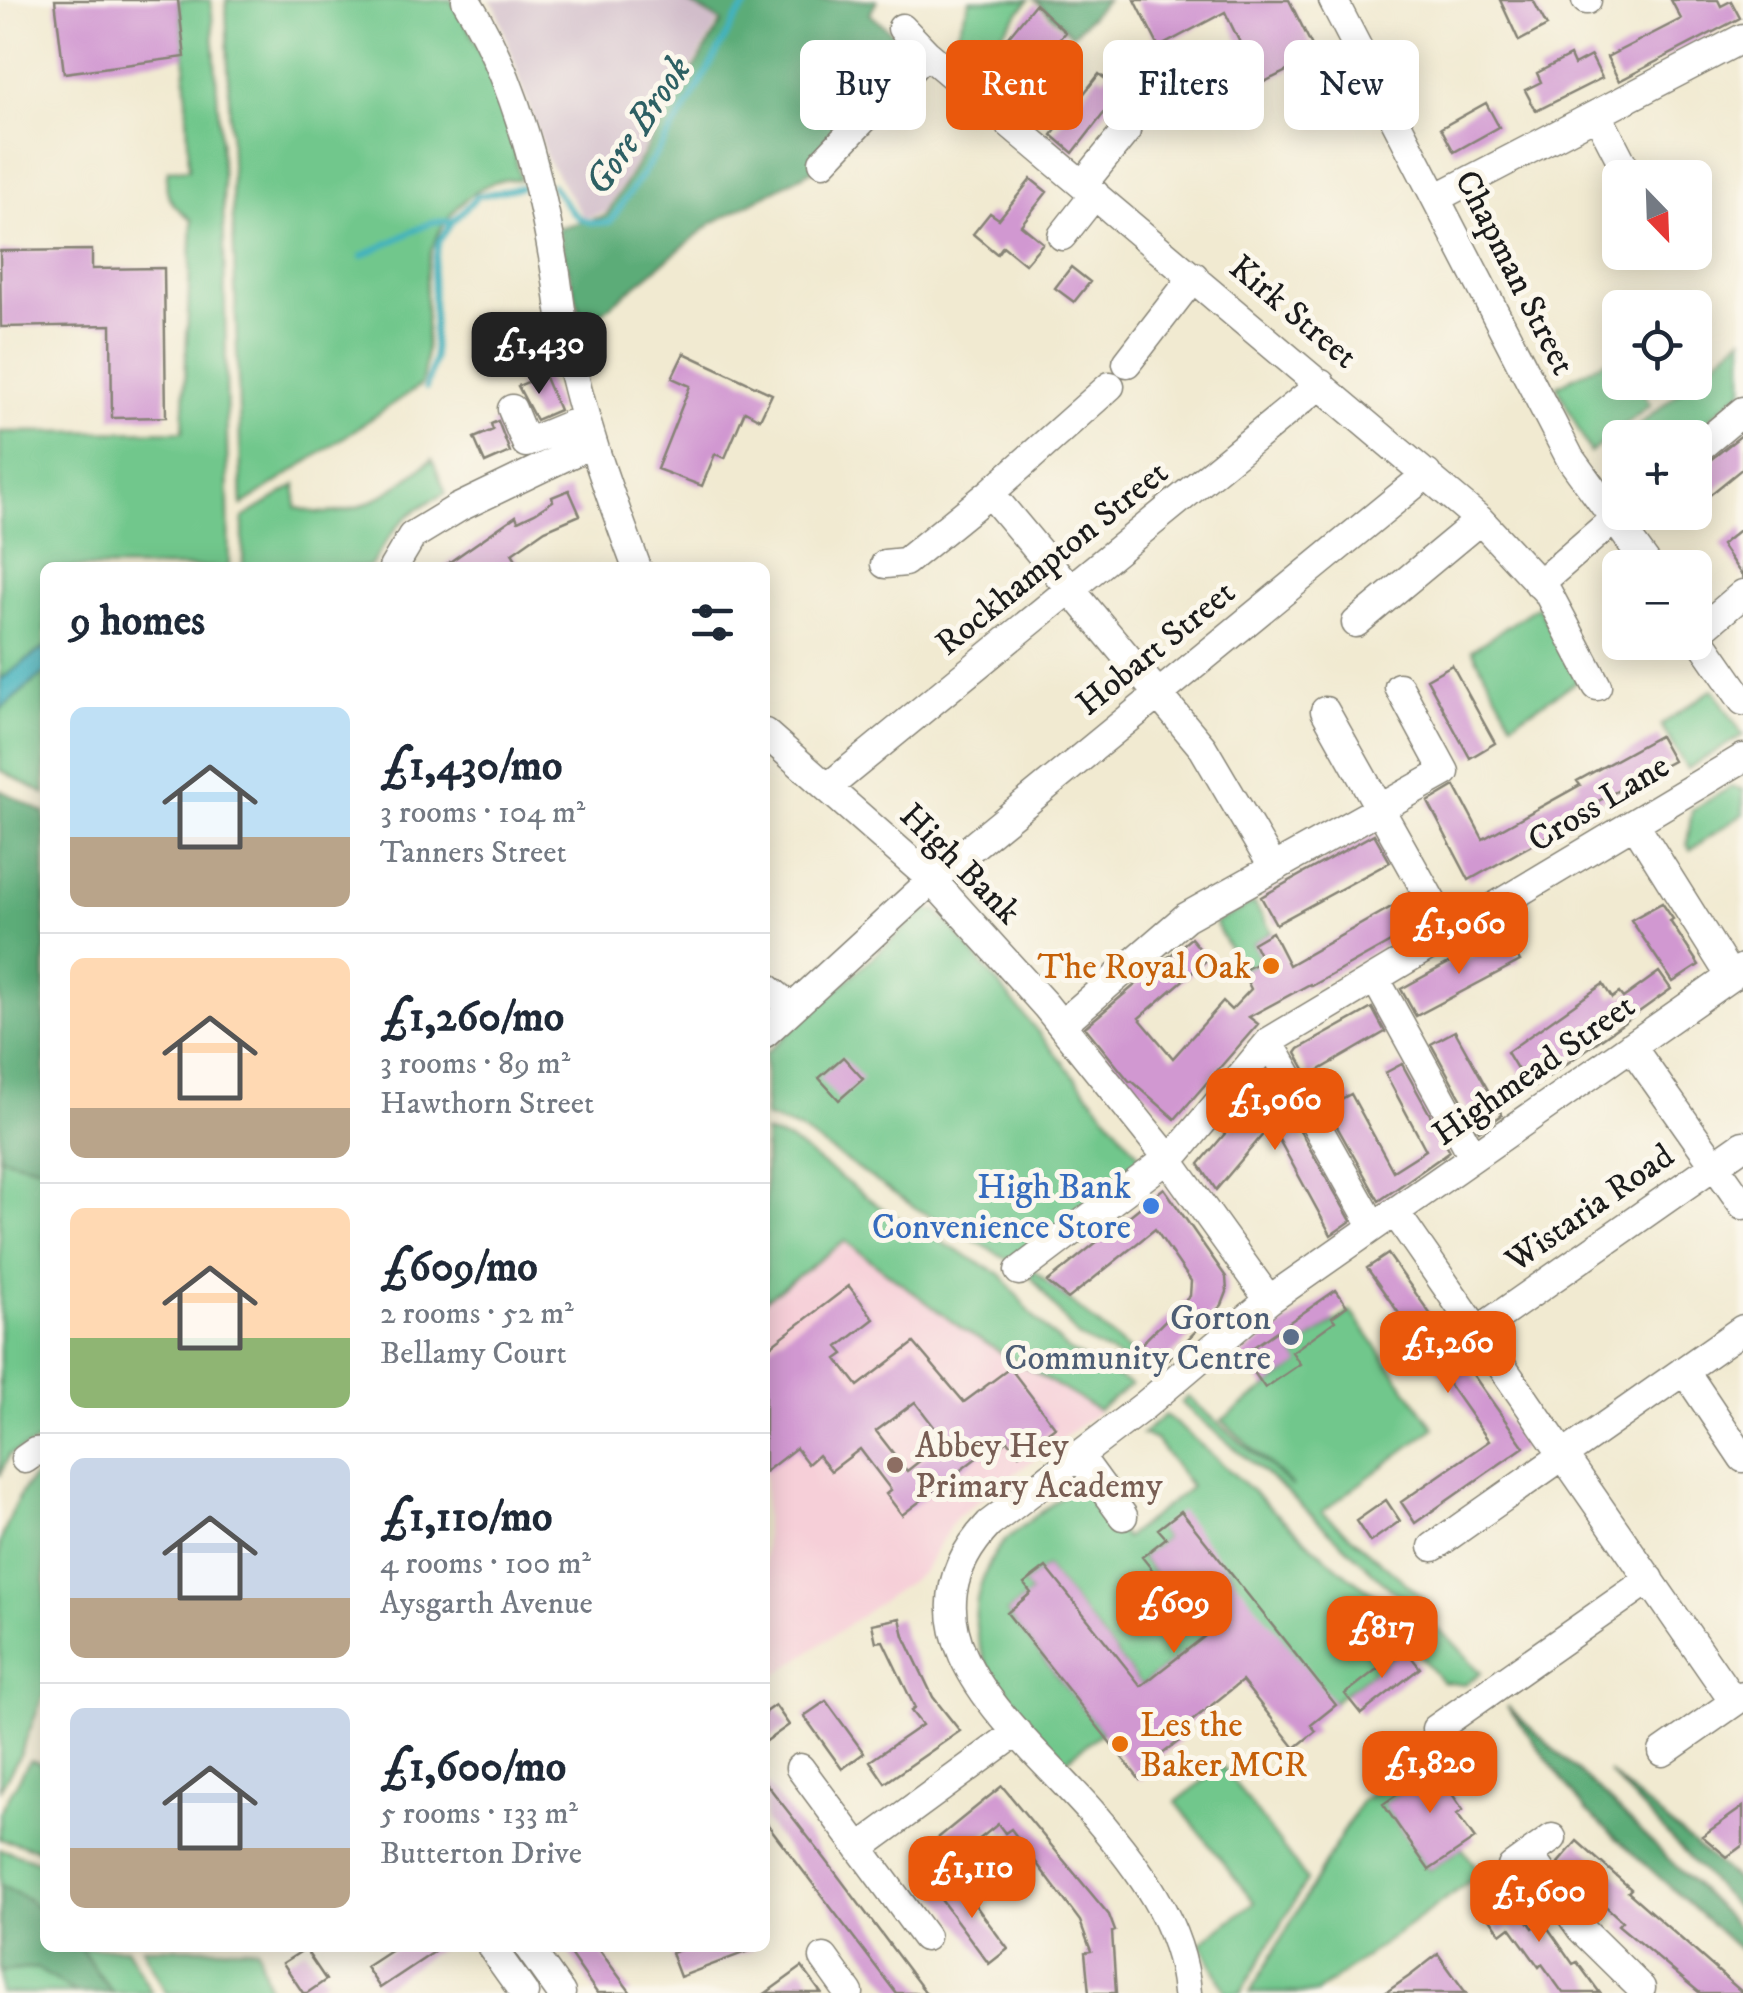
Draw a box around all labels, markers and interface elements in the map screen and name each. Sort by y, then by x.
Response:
chip: Buy [800,40,926,130]
chip: Rent [946,40,1083,130]
chip: Filters [1103,40,1264,130]
chip: New [1284,40,1419,130]
water label: Gore Brook [575,47,703,205]
north arrow [1602,160,1712,270]
map controls [1602,160,1712,660]
street label: Chapman Street [1444,163,1585,383]
street label: Kirk Street [1220,246,1366,379]
button: locate [1602,290,1712,400]
pin: £1,430 [458,312,620,397]
text: £1,430 [494,324,584,364]
button: + [1602,420,1712,530]
street label: Rockhampton Street [927,451,1177,666]
button: − [1602,550,1712,660]
street label: Hobart Street [1068,571,1245,726]
icon: filters [685,595,740,650]
text: 9 homes [70,596,205,648]
text: £1,430/mo [380,741,562,793]
street label: Cross Lane [1521,744,1678,863]
icon: home [150,747,270,867]
text: 3 rooms · 104 m² [380,793,585,833]
street label: High Bank [890,794,1030,934]
text: Tanners Street [380,833,567,873]
pin: £1,060 [1378,892,1540,977]
text: £1,060 [1412,904,1506,944]
place label: The Royal Oak [1038,946,1251,990]
marker: The Royal Oak [1260,955,1282,977]
street label: Highmead Street [1424,985,1644,1157]
text: £1,260/mo [380,992,564,1044]
icon: home [150,998,270,1118]
text: 3 rooms · 89 m² [380,1044,570,1084]
pin: £1,060 [1194,1068,1356,1153]
text: £1,060 [1228,1080,1322,1120]
text: Hawthorn Street [380,1084,594,1124]
street label: Wistaria Road [1497,1134,1683,1283]
place label: High Bank Convenience Store [872,1166,1131,1250]
marker: High Bank Convenience Store [1140,1195,1162,1217]
text: £609/mo [380,1242,538,1294]
icon: home [150,1248,270,1368]
text: 2 rooms · 52 m² [380,1294,574,1334]
place label: Gorton Community Centre [1004,1297,1271,1381]
pin: £1,260 [1367,1311,1529,1396]
text: £1,260 [1402,1323,1494,1363]
marker: Gorton Community Centre [1280,1326,1302,1348]
text: Bellamy Court [380,1334,567,1374]
place label: Abbey Hey Primary Academy [915,1425,1163,1509]
marker: Abbey Hey Primary Academy [884,1454,906,1476]
text: £1,110/mo [380,1492,552,1544]
icon: home [150,1498,270,1618]
text: 4 rooms · 100 m² [380,1544,591,1584]
pin: £609 [1115,1571,1233,1656]
text: £609 [1138,1583,1210,1623]
text: Aysgarth Avenue [380,1584,593,1624]
pin: £817 [1323,1596,1441,1681]
text: £817 [1349,1608,1415,1648]
place label: Les the Baker MCR [1140,1704,1307,1788]
pin: £1,820 [1349,1731,1511,1816]
marker: Les the Baker MCR [1109,1733,1131,1755]
text: £1,600/mo [380,1742,566,1794]
text: £1,820 [1384,1743,1476,1783]
icon: home [150,1748,270,1868]
text: 5 rooms · 133 m² [380,1794,578,1834]
text: Butterton Drive [380,1834,582,1874]
pin: £1,110 [891,1836,1053,1921]
text: £1,110 [930,1848,1014,1888]
pin: £1,600 [1458,1860,1620,1945]
text: £1,600 [1492,1872,1586,1912]

